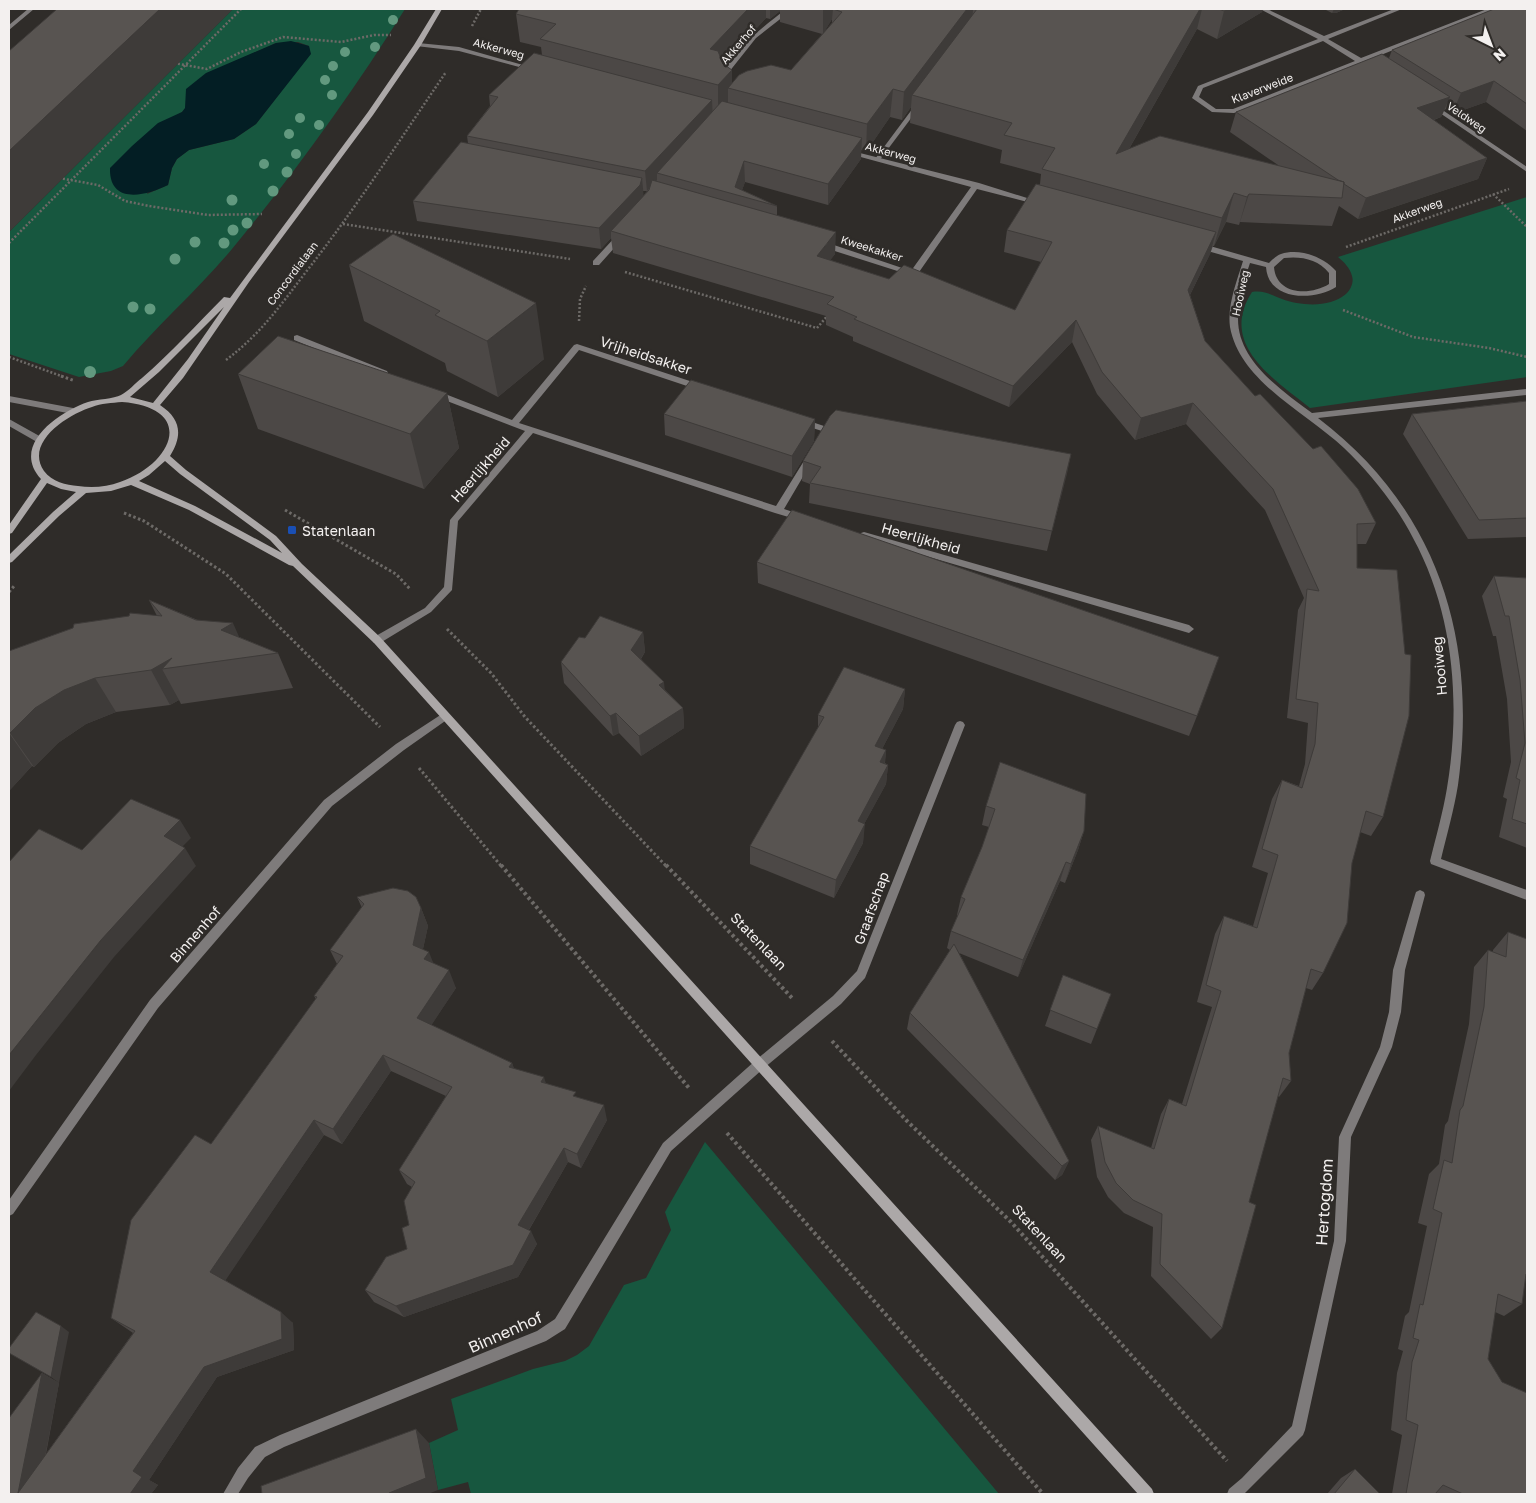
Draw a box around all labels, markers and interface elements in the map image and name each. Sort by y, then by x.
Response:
north arrow [1466,20,1516,70]
street label: Akkerhof [718,22,758,66]
street label: Akkerweg [472,35,526,61]
text: N [1490,45,1510,65]
street label: Klaverweide [1229,70,1295,106]
street label: Veldweg [1445,99,1489,135]
street label: Akkerweg [864,139,918,165]
street label: Akkerweg [1390,195,1444,225]
street label: Kweekakker [839,232,905,264]
street label: Concordialaan [264,239,320,307]
street label: Hooiweg [1229,269,1251,317]
street label: Vrijheidsakker [598,332,694,378]
street label: Heerlijkheid [447,433,513,505]
street label: Heerlijkheid [880,519,962,557]
place label: Statenlaan [302,522,375,539]
marker: Statenlaan [286,524,298,536]
street label: Hooiweg [1428,636,1450,696]
street label: Graafschap [850,869,892,947]
street label: Binnenhof [166,902,224,966]
street label: Statenlaan [727,909,791,973]
street label: Hertogdom [1311,1158,1337,1246]
street label: Statenlaan [1009,1200,1071,1266]
street label: Binnenhof [465,1307,545,1357]

